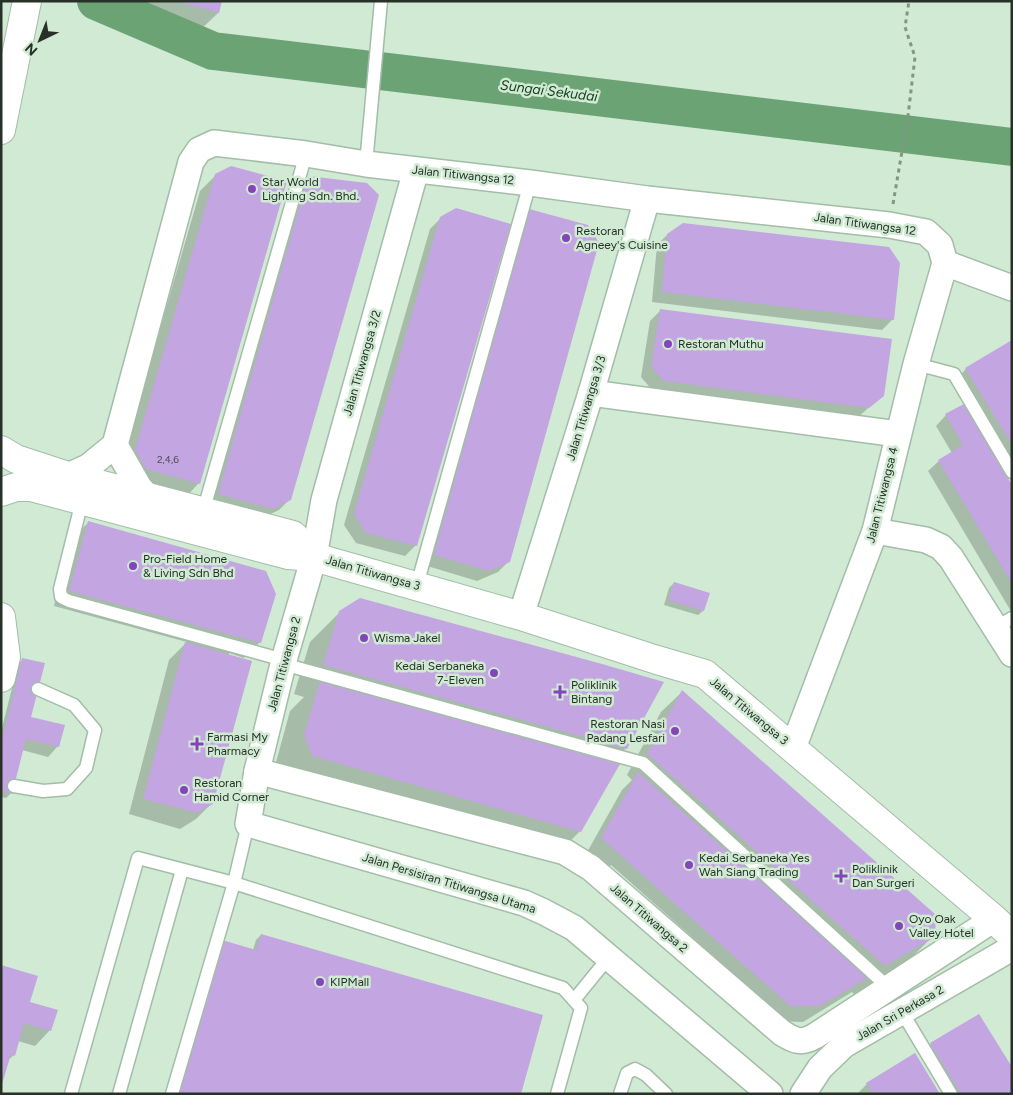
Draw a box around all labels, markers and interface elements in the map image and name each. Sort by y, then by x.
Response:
north arrow [15,15,65,65]
text: N [22,39,41,59]
water label: Sungai Sekudai [499,77,599,105]
street label: Jalan Titiwangsa 12 [411,163,515,187]
place label: Star World Lighting Sdn. Bhd. [262,175,359,203]
marker: Star World Lighting Sdn. Bhd. [246,183,258,195]
street label: Jalan Titiwangsa 12 [813,210,917,238]
place label: Restoran Agneey's Cuisine [576,224,668,252]
marker: Restoran Agneey's Cuisine [560,232,572,244]
street label: Jalan Titiwangsa 3/2 [340,309,384,417]
place label: Restoran Muthu [678,337,764,351]
marker: Restoran Muthu [662,338,674,350]
street label: Jalan Titiwangsa 3/3 [563,354,609,462]
street label: Jalan Titiwangsa 4 [863,445,901,545]
house number: 2,4,6 [157,453,179,466]
place label: Pro-Field Home & Living Sdn Bhd [143,552,234,580]
street label: Jalan Titiwangsa 3 [324,553,422,593]
marker: Pro-Field Home & Living Sdn Bhd [127,560,139,572]
street label: Jalan Titiwangsa 2 [265,615,303,713]
place label: Wisma Jakel [374,631,440,645]
marker: Wisma Jakel [358,632,370,644]
place label: Kedai Serbaneka 7-Eleven [395,659,484,687]
marker: Kedai Serbaneka 7-Eleven [488,667,500,679]
street label: Jalan Titiwangsa 3 [707,674,791,748]
place label: Poliklinik Bintang [571,678,617,706]
marker: Poliklinik Bintang [553,685,567,699]
place label: Restoran Nasi Padang Lesfari [586,717,665,745]
marker: Restoran Nasi Padang Lesfari [669,725,681,737]
place label: Farmasi My Pharmacy [207,730,268,758]
marker: Farmasi My Pharmacy [191,738,203,750]
place label: Restoran Hamid Corner [194,776,269,804]
marker: Restoran Hamid Corner [178,784,190,796]
street label: Jalan Persisiran Titiwangsa Utama [361,850,537,916]
place label: Kedai Serbaneka Yes Wah Siang Trading [699,851,810,879]
marker: Kedai Serbaneka Yes Wah Siang Trading [683,859,695,871]
place label: Poliklinik Dan Surgeri [852,862,915,890]
marker: Poliklinik Dan Surgeri [834,869,848,883]
street label: Jalan Titiwangsa 2 [607,881,691,955]
place label: Oyo Oak Valley Hotel [909,912,974,940]
marker: Oyo Oak Valley Hotel [893,920,905,932]
place label: KIPMall [330,975,369,989]
marker: KIPMall [314,976,326,988]
street label: Jalan Sri Perkasa 2 [854,982,946,1044]

